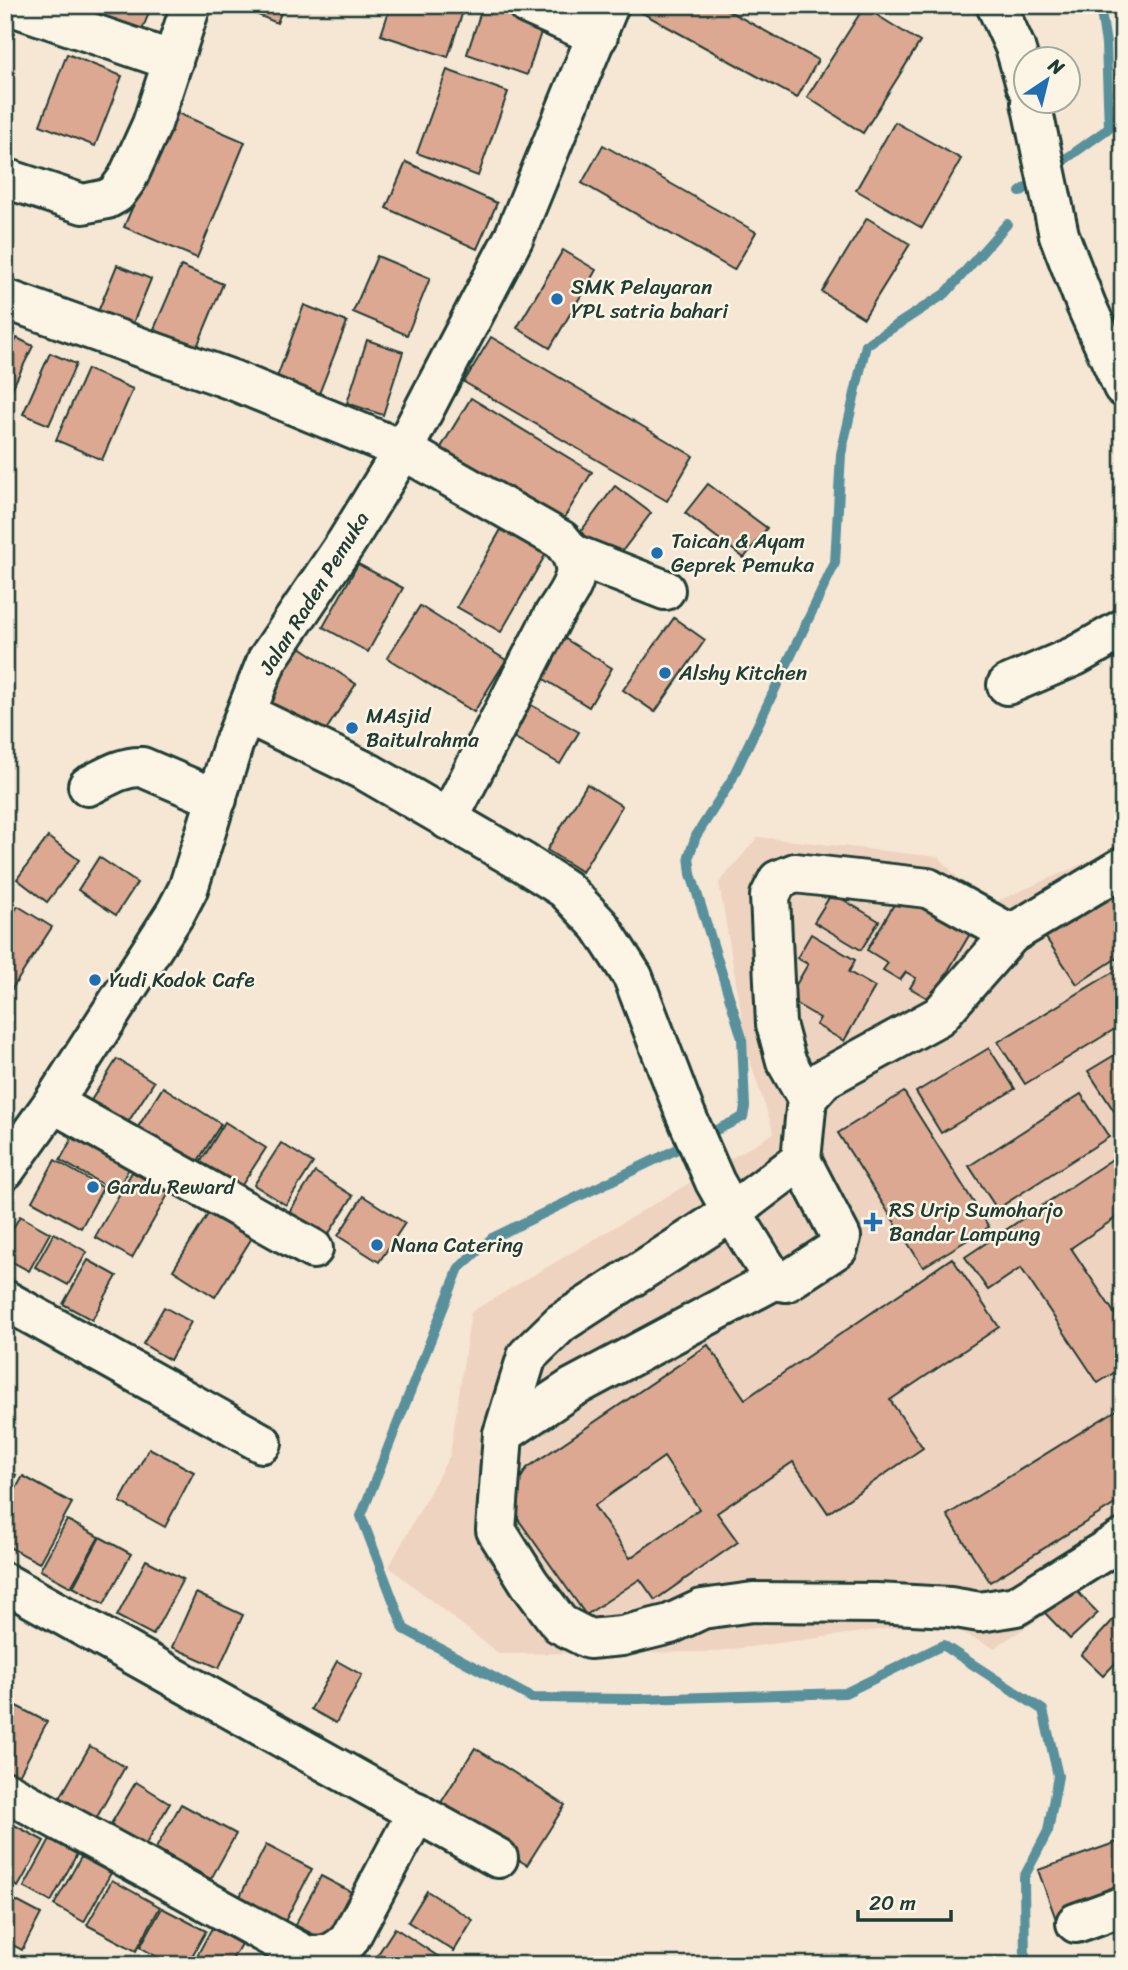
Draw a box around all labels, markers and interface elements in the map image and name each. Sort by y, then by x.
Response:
north arrow [1012,46,1082,116]
text: N [1041,49,1072,84]
place label: SMK Pelayaran YPL satria bahari [571,268,729,330]
marker: SMK Pelayaran YPL satria bahari [549,291,565,307]
street label: Jalan Raden Pemuka [248,503,380,683]
place label: Taican & Ayam Geprek Pemuka [671,522,814,584]
marker: Taican & Ayam Geprek Pemuka [649,545,665,561]
place label: Alshy Kitchen [678,654,807,692]
marker: Alshy Kitchen [657,665,673,681]
place label: MAsjid Baitulrahma [366,697,479,759]
marker: MAsjid Baitulrahma [344,720,360,736]
place label: Yudi Kodok Cafe [109,961,255,999]
marker: Yudi Kodok Cafe [87,972,103,988]
place label: Gardu Reward [107,1168,237,1206]
marker: Gardu Reward [85,1179,101,1195]
place label: RS Urip Sumoharjo Bandar Lampung [889,1191,1064,1253]
marker: RS Urip Sumoharjo Bandar Lampung [863,1212,883,1232]
place label: Nana Catering [391,1226,524,1264]
marker: Nana Catering [369,1237,385,1253]
scale bar [858,1879,951,1923]
text: 20 m [869,1884,916,1922]

